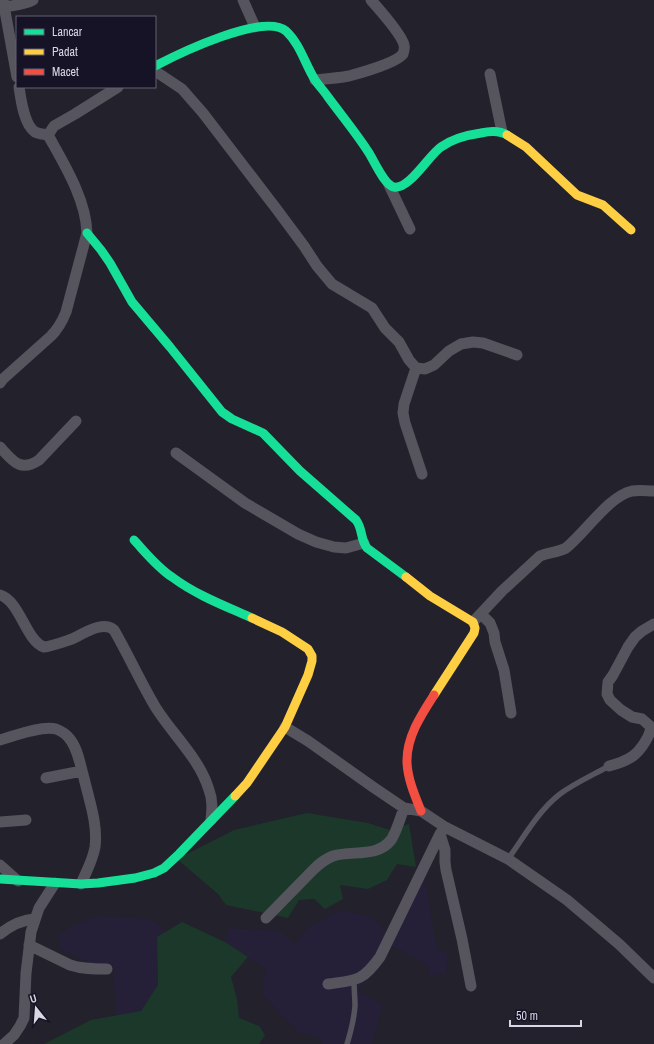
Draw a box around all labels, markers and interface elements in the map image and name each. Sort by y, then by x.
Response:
legend [16,16,156,88]
text: Lancar [52,24,83,40]
text: Padat [52,44,78,60]
text: Macet [52,64,79,80]
north arrow [16,988,56,1028]
text: U [28,991,38,1006]
scale bar [510,1002,581,1028]
text: 50 m [516,1008,538,1024]

